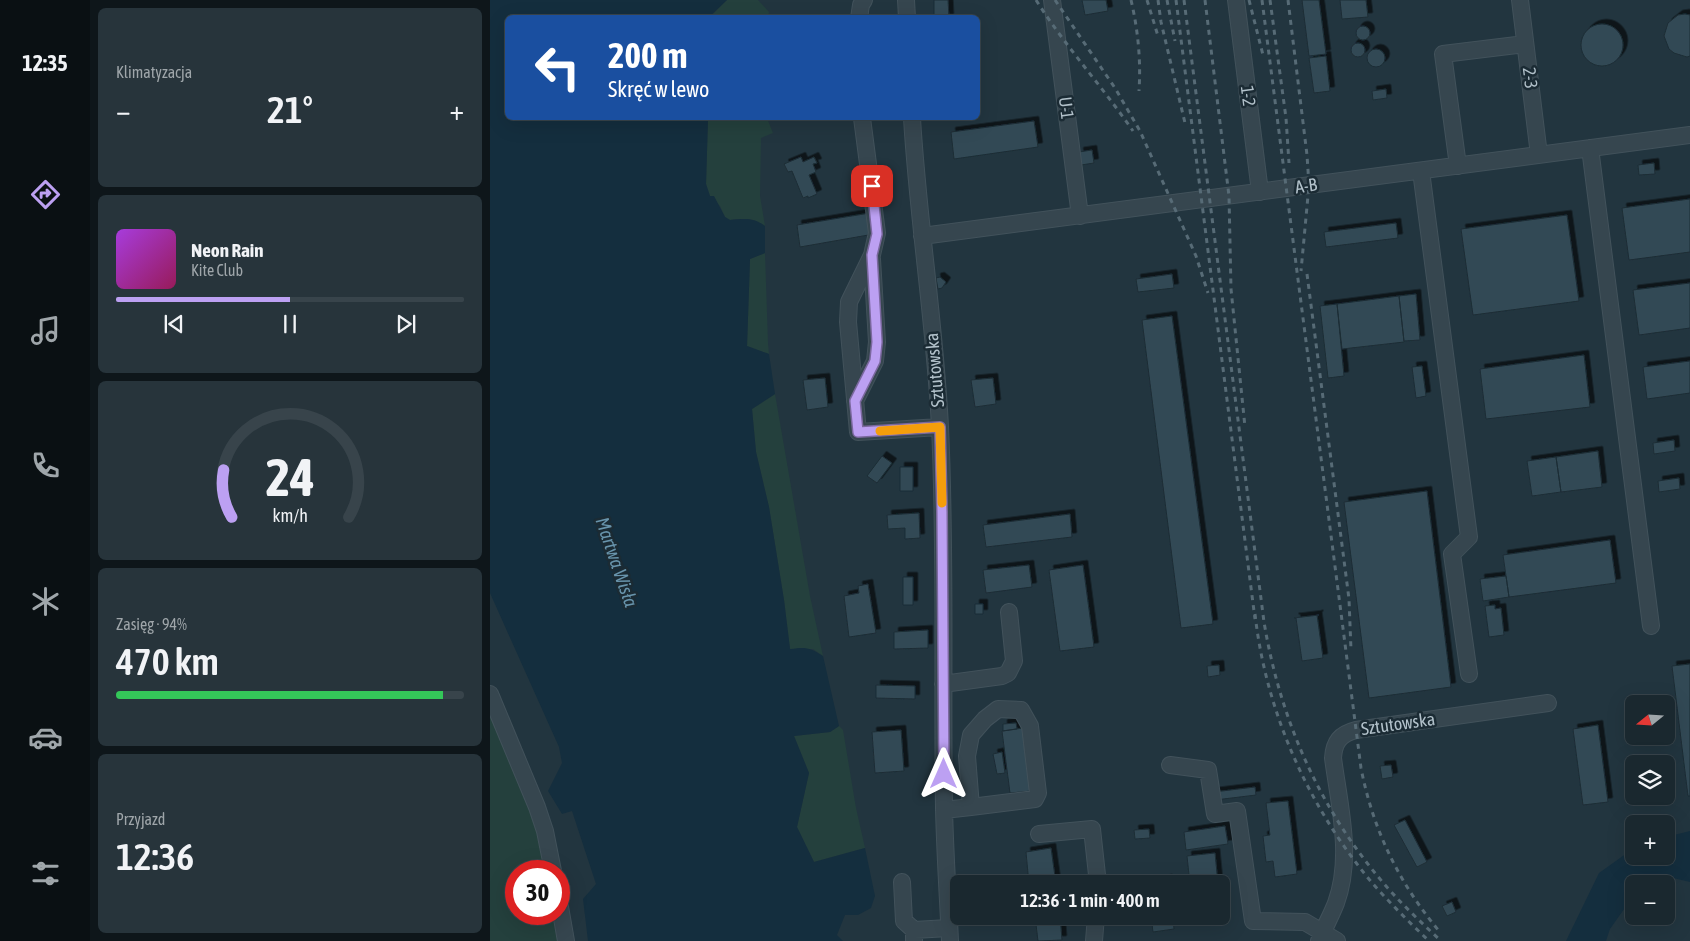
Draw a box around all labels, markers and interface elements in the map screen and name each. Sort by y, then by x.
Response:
icon: left [525,35,590,100]
text: 200 m [608,35,687,75]
text: 12:35 [22,50,68,76]
text: Klimatyzacja [116,63,192,81]
street label: 2-3 [1519,66,1542,90]
text: Skręć w lewo [608,76,709,102]
street label: 1-2 [1237,84,1260,107]
text: 21° [267,88,313,131]
text: − [116,94,131,126]
text: + [449,94,464,126]
street label: U-1 [1055,95,1078,120]
pin [851,165,893,207]
icon: arrive [858,172,886,200]
street label: A-B [1294,174,1319,197]
icon: directions [28,177,63,212]
text: Neon Rain [191,239,263,261]
text: Kite Club [191,261,243,279]
icon: previous [160,310,188,338]
icon: pause [276,310,304,338]
icon: next [392,310,420,338]
icon: music [28,313,63,348]
street label: Sztutowska [921,332,948,408]
text: 24 [266,447,314,507]
icon: phone [28,448,63,483]
text: km/h [272,505,308,526]
water label: Martwa Wisła [591,514,643,610]
icon: climate [28,584,63,619]
text: Zasięg · 94% [116,615,187,633]
text: 470 km [116,640,219,683]
north arrow [1625,695,1675,745]
map controls [1625,695,1675,925]
street label: Sztutowska [1360,708,1436,739]
icon: car [28,720,63,755]
position arrow [917,747,969,799]
button: layers [1625,755,1675,805]
text: Przyjazd [116,810,165,828]
button: + [1625,815,1675,865]
text: 12:36 [116,835,194,878]
icon: filters [28,856,63,891]
speed limit sign: 30 [505,860,570,925]
button: − [1625,875,1675,925]
text: 12:36 · 1 min · 400 m [1020,889,1160,911]

